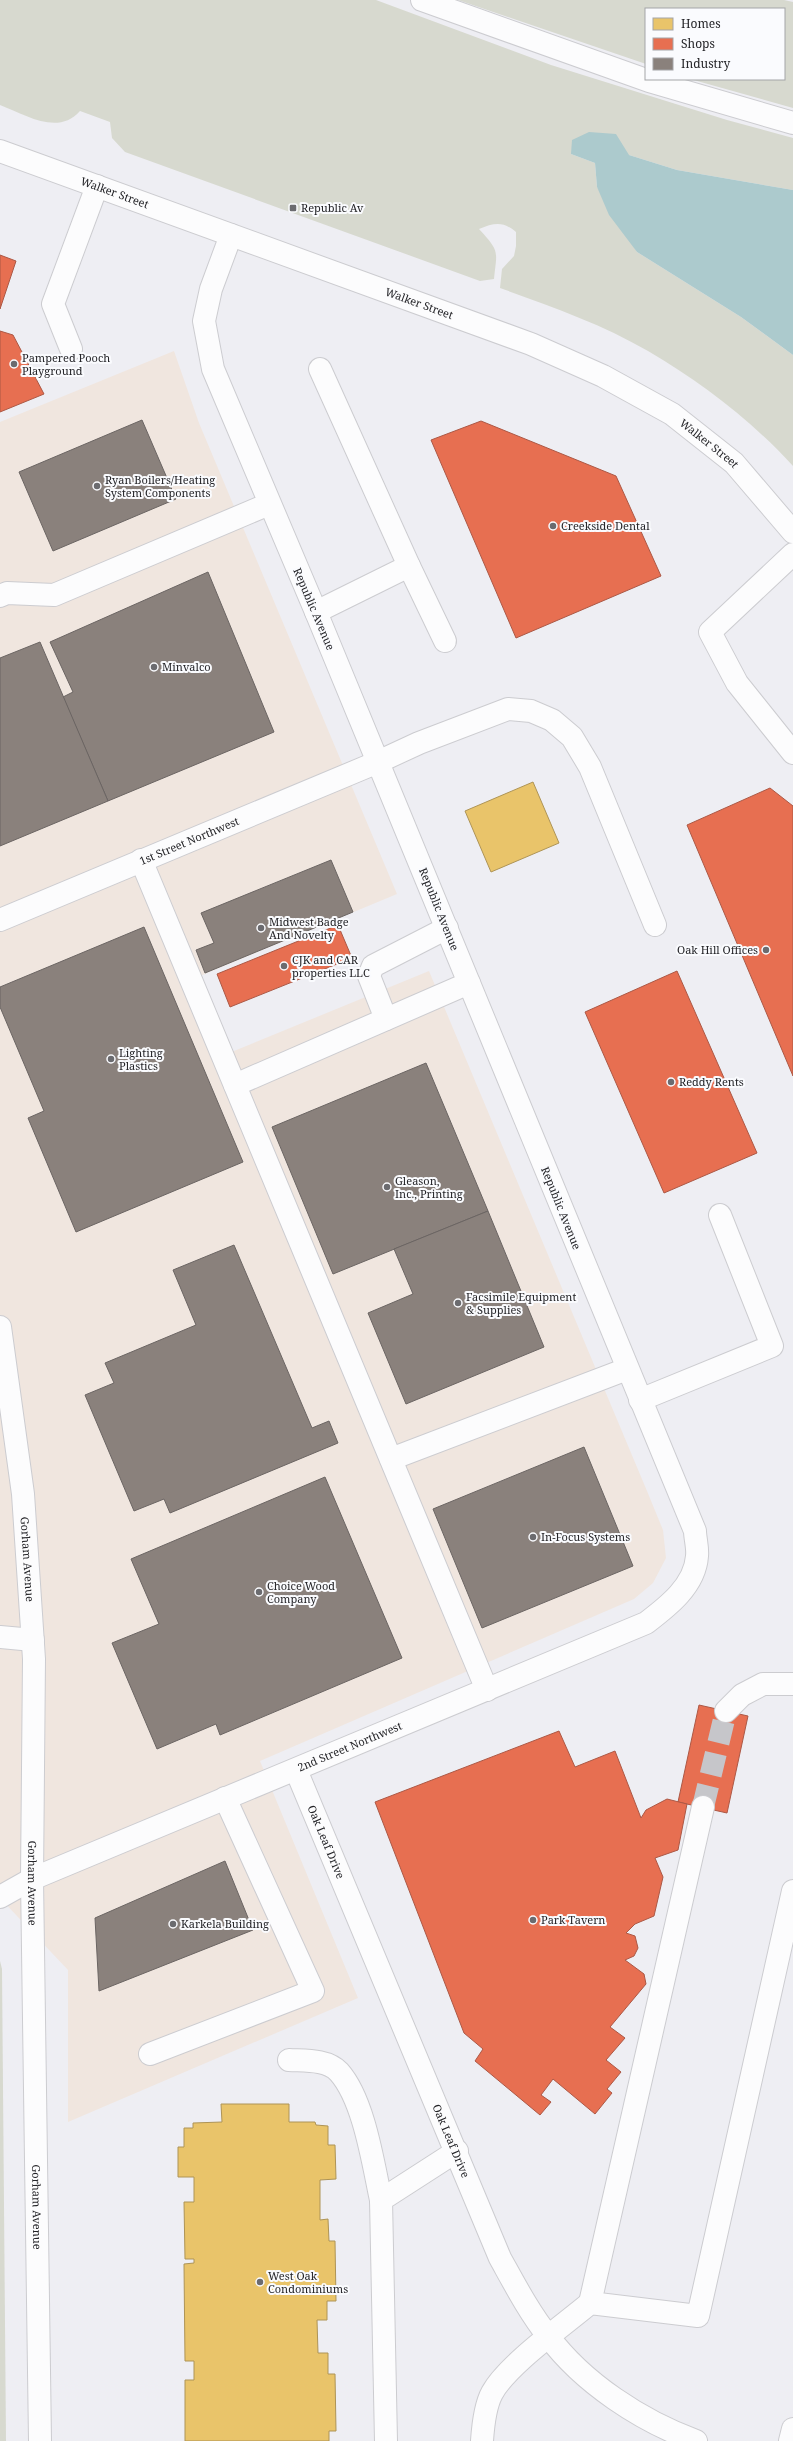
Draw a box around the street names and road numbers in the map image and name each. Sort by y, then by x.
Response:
street label: Walker Street [79,173,151,211]
street label: Walker Street [383,284,456,322]
street label: Walker Street [677,415,743,471]
street label: Republic Avenue [290,565,339,652]
street label: 1st Street Northwest [137,813,241,868]
street label: Republic Avenue [416,865,463,953]
street label: Republic Avenue [538,1164,585,1252]
street label: Gorham Avenue [18,1516,38,1602]
street label: 2nd Street Northwest [295,1718,404,1774]
street label: Oak Leaf Drive [304,1803,349,1881]
street label: Gorham Avenue [25,1840,41,1926]
street label: Oak Leaf Drive [429,2102,474,2180]
street label: Gorham Avenue [29,2164,45,2250]

